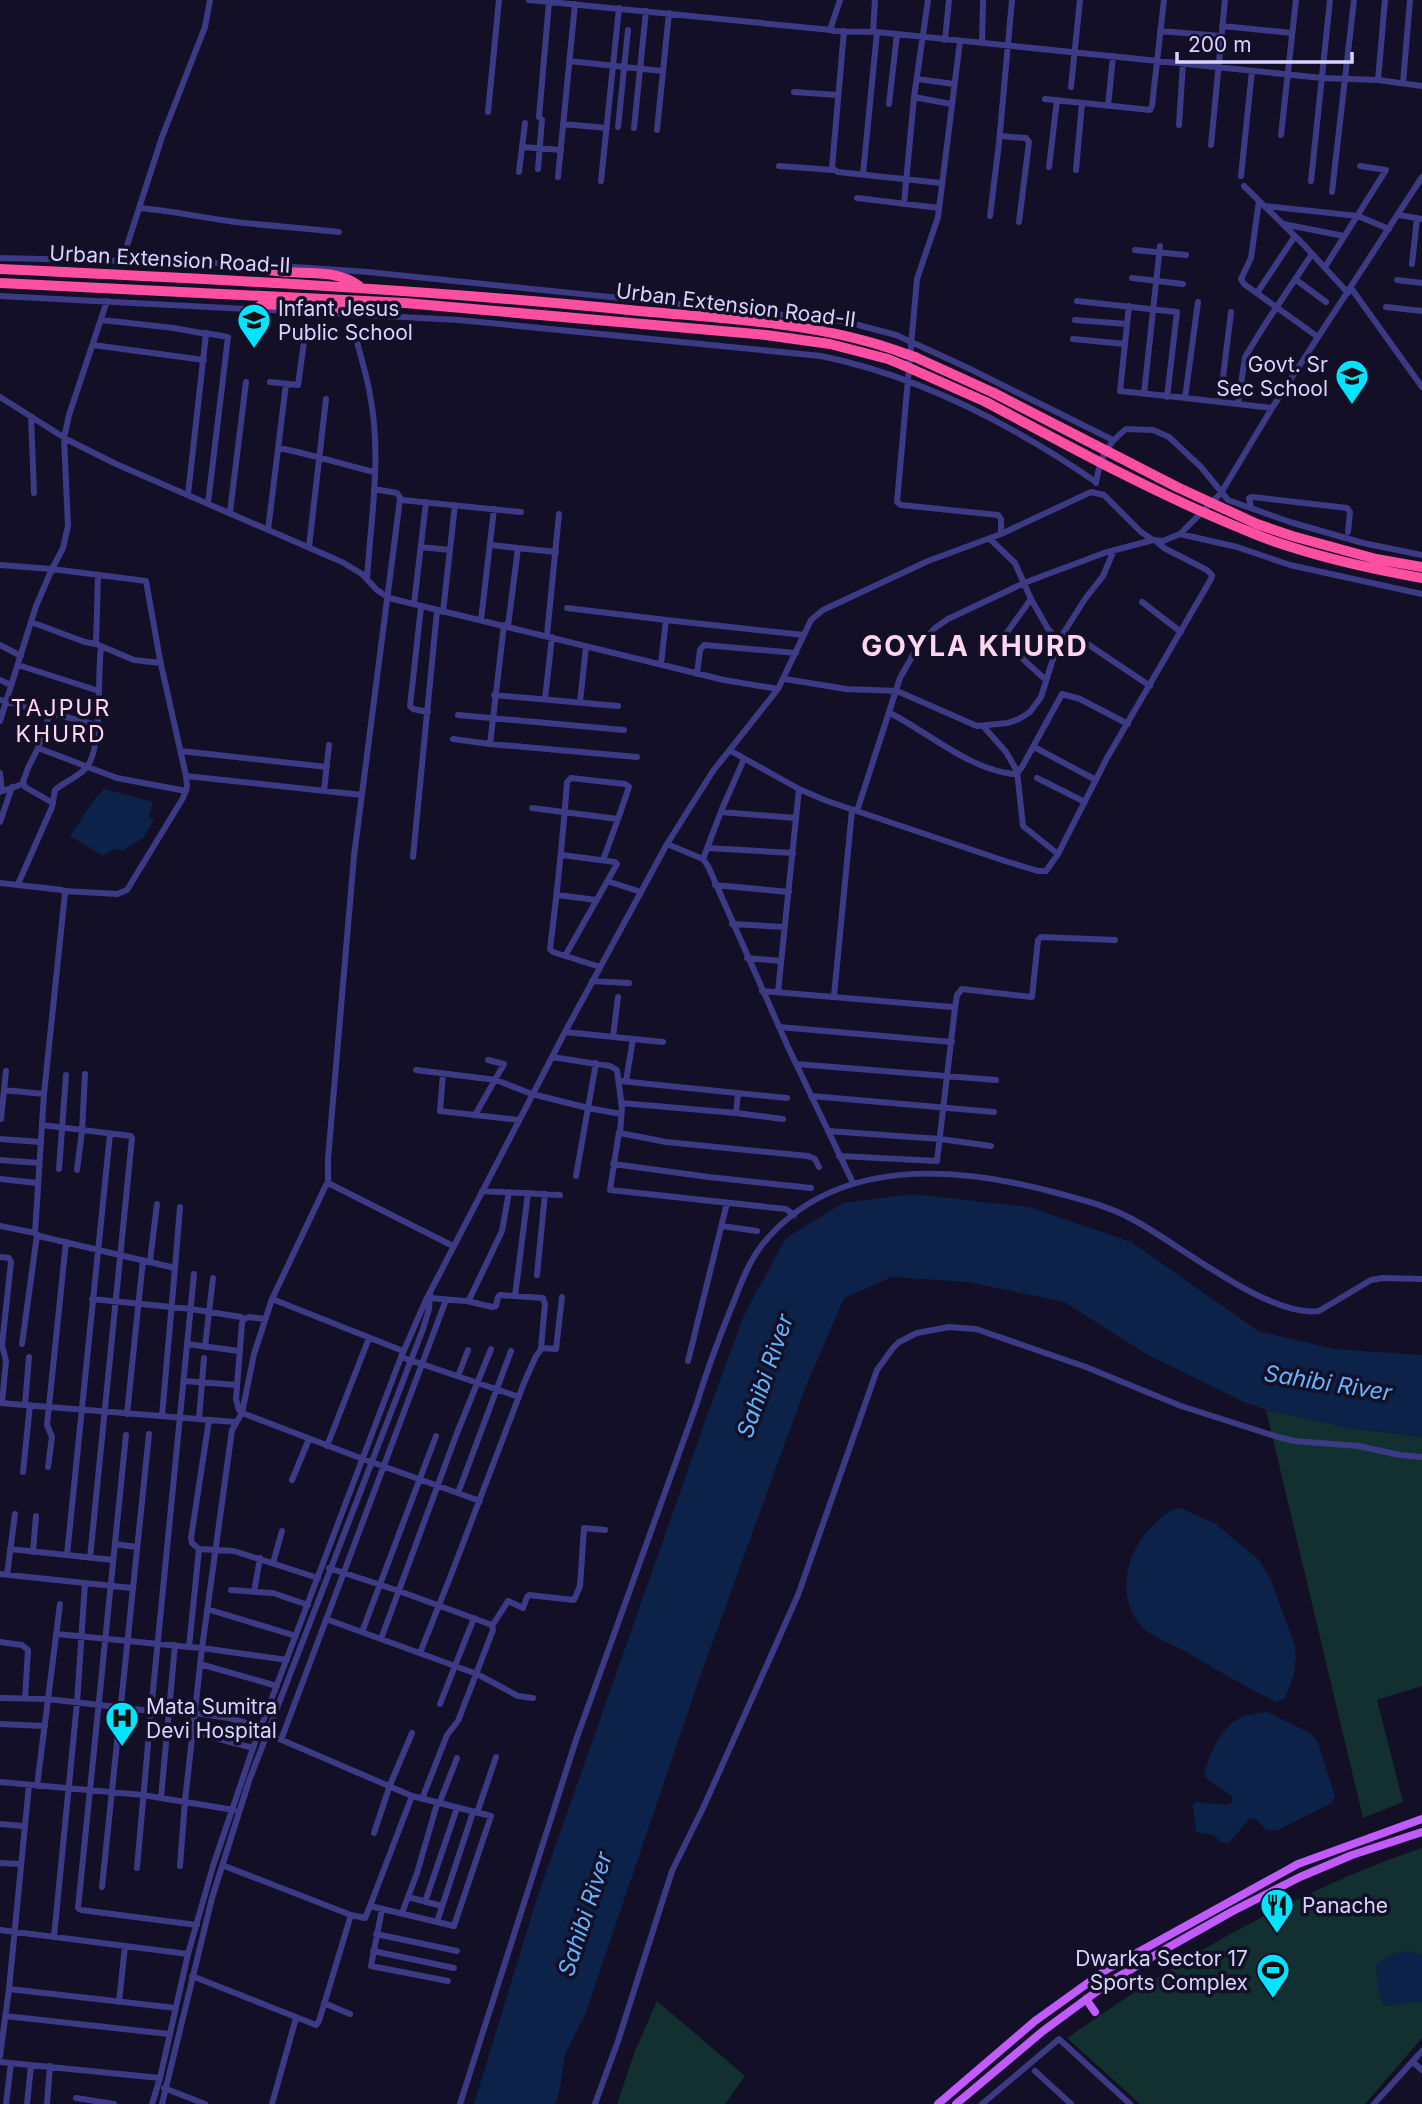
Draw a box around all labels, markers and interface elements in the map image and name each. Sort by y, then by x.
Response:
scale bar [1177,21,1352,65]
text: 200 m [1188,32,1252,57]
street label: Urban Extension Road-II [49,240,291,278]
street label: Urban Extension Road-II [615,278,857,332]
place label: Infant Jesus Public School [278,296,413,345]
school or university icon: Infant Jesus Public School [235,301,273,350]
place label: Govt. Sr Sec School [1216,352,1328,401]
school or university icon: Govt. Sr Sec School [1333,357,1371,406]
district label: GOYLA KHURD [861,629,1089,663]
district label: TAJPUR KHURD [11,694,111,748]
water label: Sahibi River [731,1309,800,1442]
water label: Sahibi River [1262,1359,1395,1407]
place label: Mata Sumitra Devi Hospital [146,1694,277,1743]
hospital icon: Mata Sumitra Devi Hospital [103,1699,141,1748]
water label: Sahibi River [552,1847,619,1980]
restaurant icon: Panache [1258,1886,1296,1935]
place label: Panache [1302,1893,1388,1918]
place label: Dwarka Sector 17 Sports Complex [1075,1946,1248,1995]
sports icon: Dwarka Sector 17 Sports Complex [1254,1951,1292,2000]

